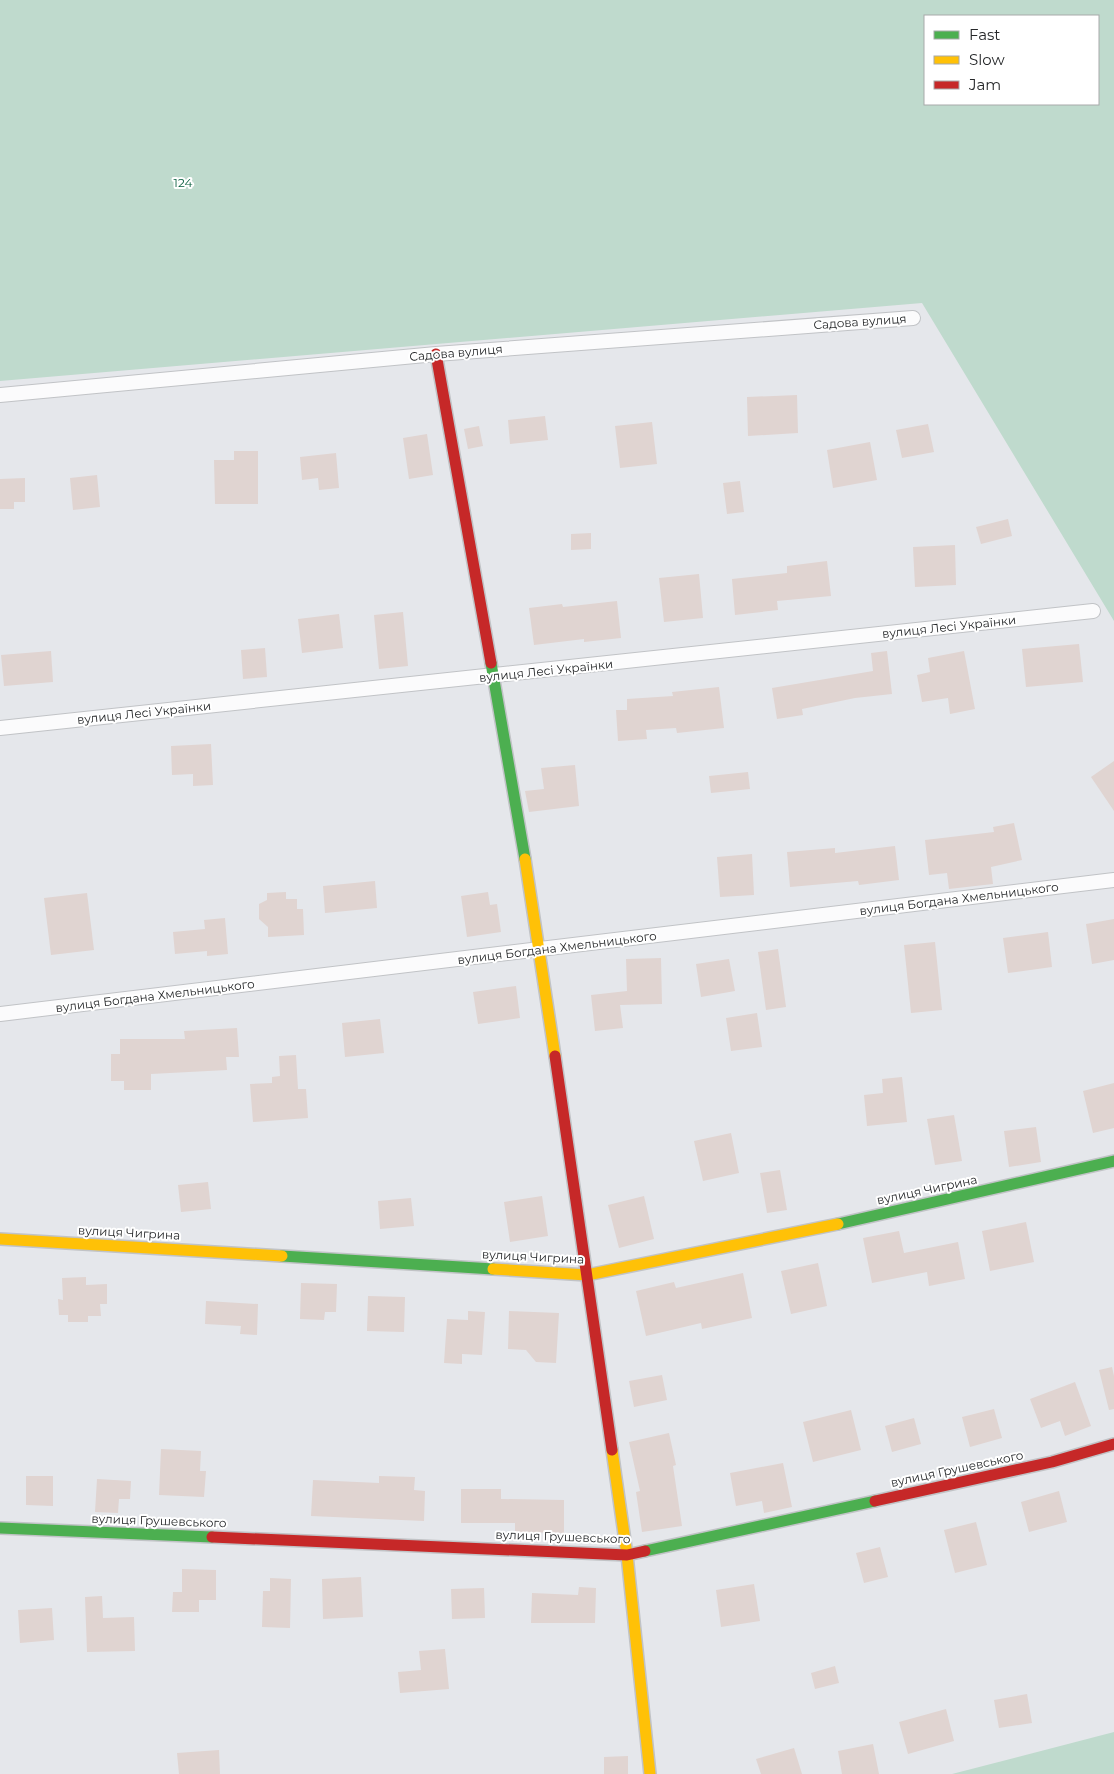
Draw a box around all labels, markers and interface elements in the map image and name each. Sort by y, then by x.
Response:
legend [924,15,1099,105]
text: Fast [969,25,1000,44]
text: Slow [969,50,1005,69]
text: Jam [968,75,1001,94]
park label: 124 [174,175,192,190]
street label: Садова вулиця [813,311,907,332]
street label: Садова вулиця [409,341,503,364]
street label: вулиця Лесі Українки [881,612,1017,641]
street label: вулиця Лесі Українки [478,656,614,685]
street label: вулиця Лесі Українки [76,698,212,727]
street label: вулиця Богдана Хмельницького [859,879,1060,918]
street label: вулиця Богдана Хмельницького [457,928,658,967]
street label: вулиця Богдана Хмельницького [55,976,256,1015]
street label: вулиця Чигрина [875,1172,978,1207]
street label: вулиця Чигрина [78,1222,181,1243]
street label: вулиця Чигрина [482,1246,585,1267]
street label: вулиця Грушевського [889,1447,1025,1490]
street label: вулиця Грушевського [91,1511,227,1530]
street label: вулиця Грушевського [495,1527,631,1546]

